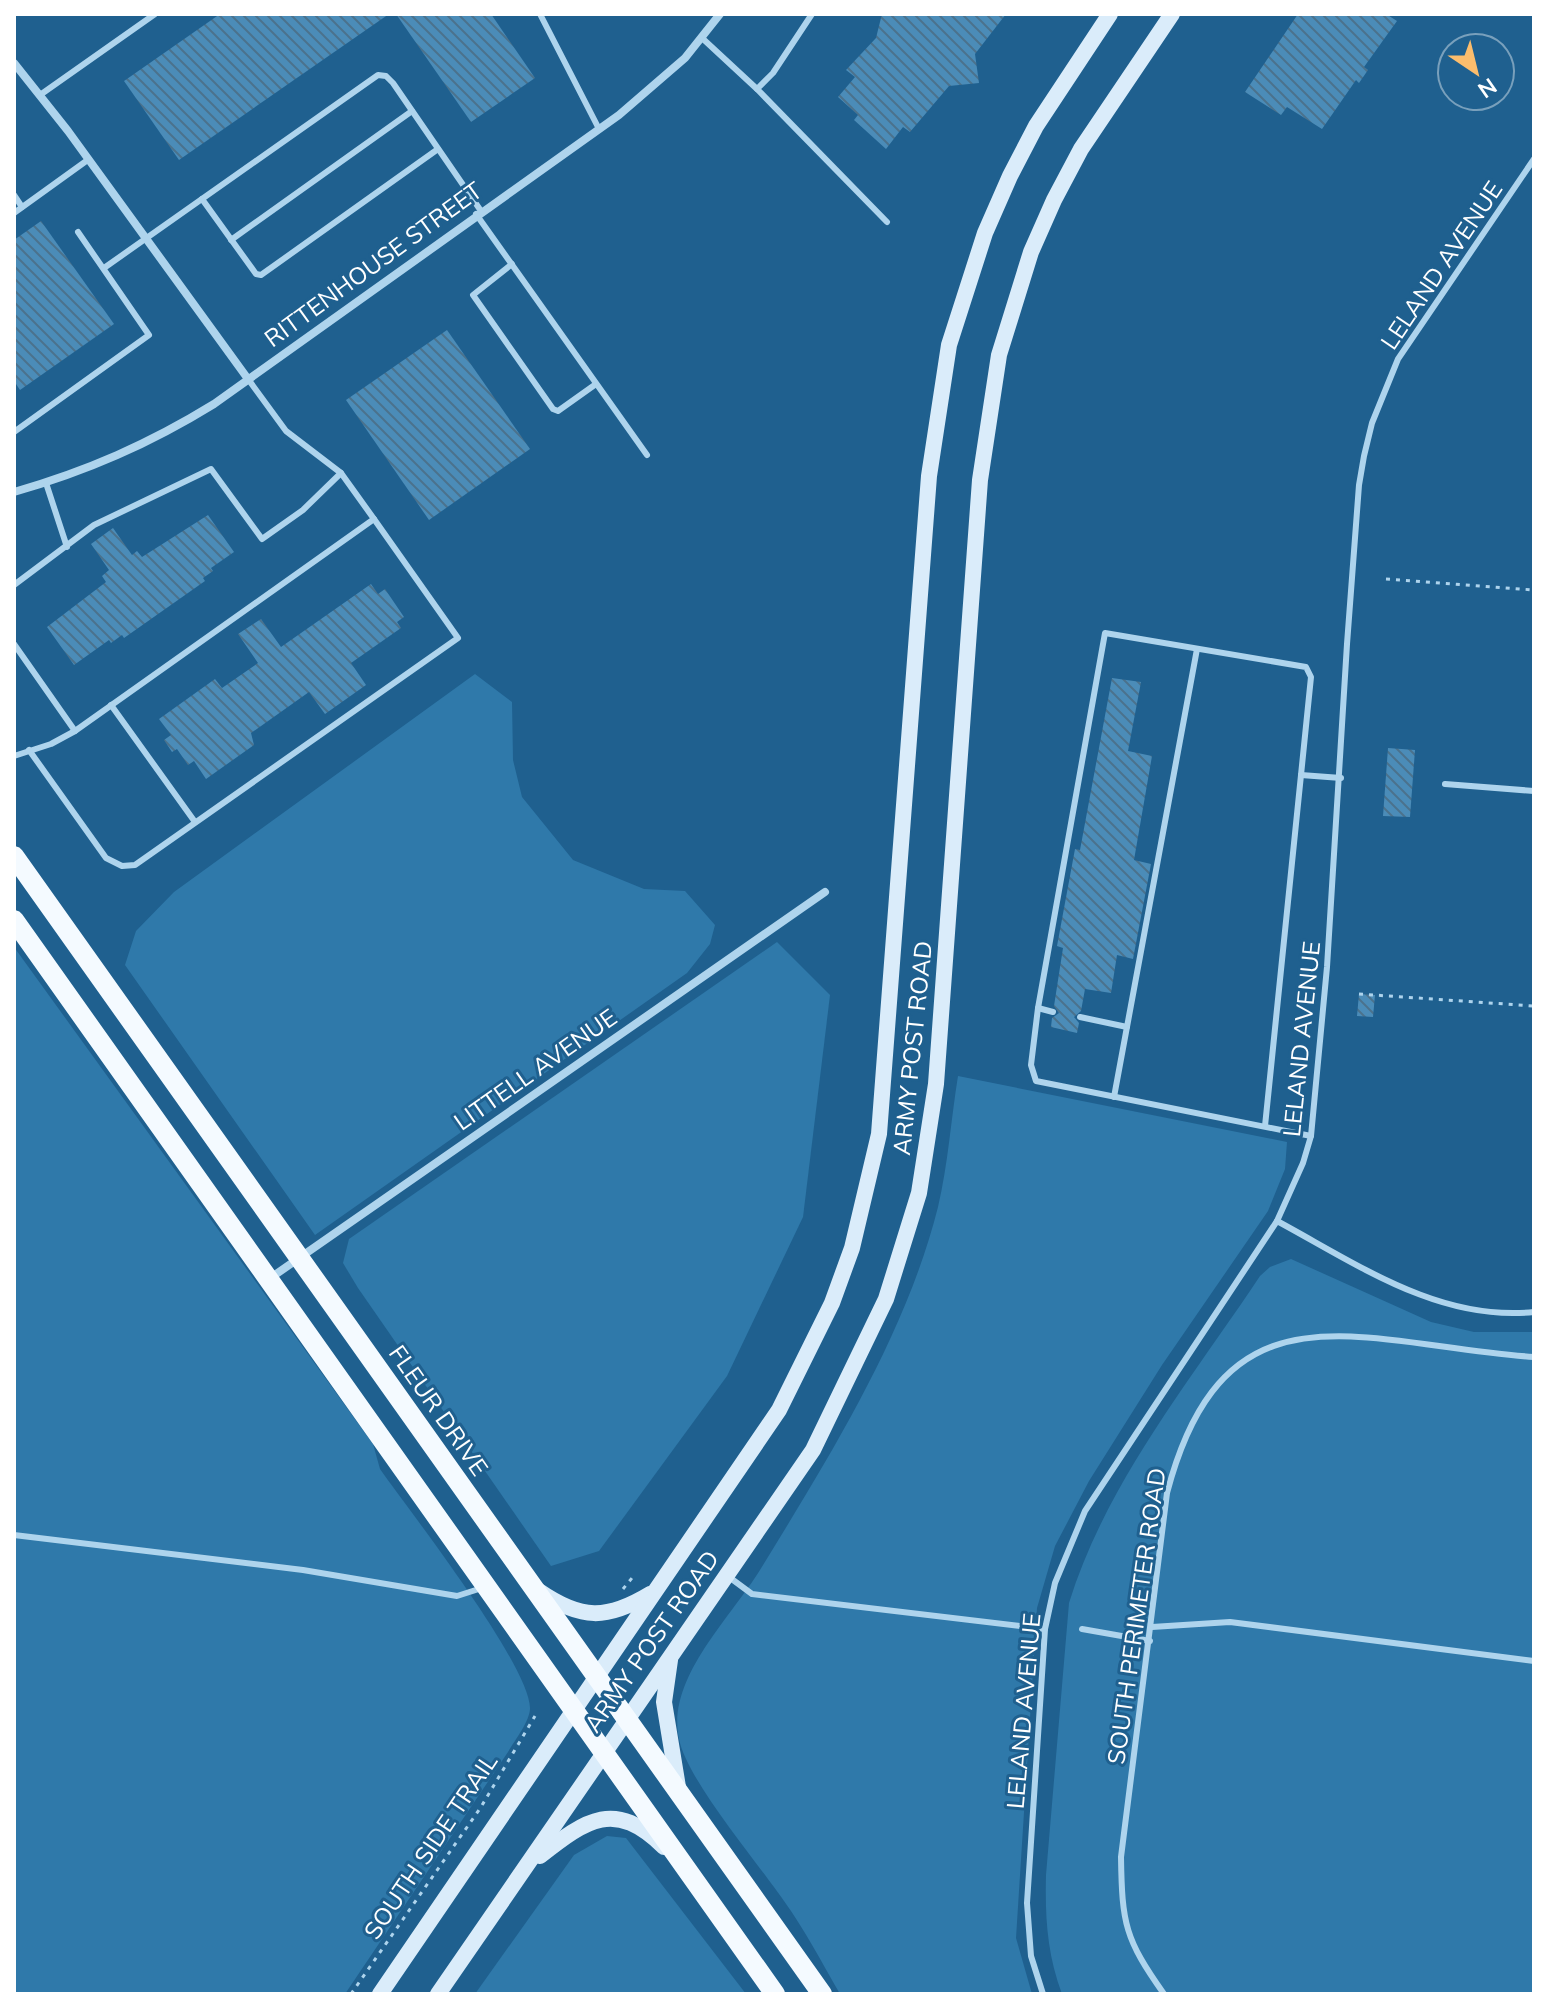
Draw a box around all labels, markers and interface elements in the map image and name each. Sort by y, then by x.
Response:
north arrow [1436,32,1516,112]
text: N [1473,72,1502,105]
street label: RITTENHOUSE STREET [258,175,488,353]
street label: LELAND AVENUE [1374,175,1508,355]
street label: ARMY POST ROAD [886,939,938,1157]
street label: LELAND AVENUE [1276,940,1326,1138]
street label: LITTELL AVENUE [448,1002,622,1136]
street label: FLEUR DRIVE [383,1339,495,1481]
street label: SOUTH PERIMETER ROAD [1100,1466,1172,1766]
street label: ARMY POST ROAD [577,1544,725,1738]
street label: LELAND AVENUE [1000,1612,1046,1810]
street label: SOUTH SIDE TRAIL [357,1747,503,1945]

